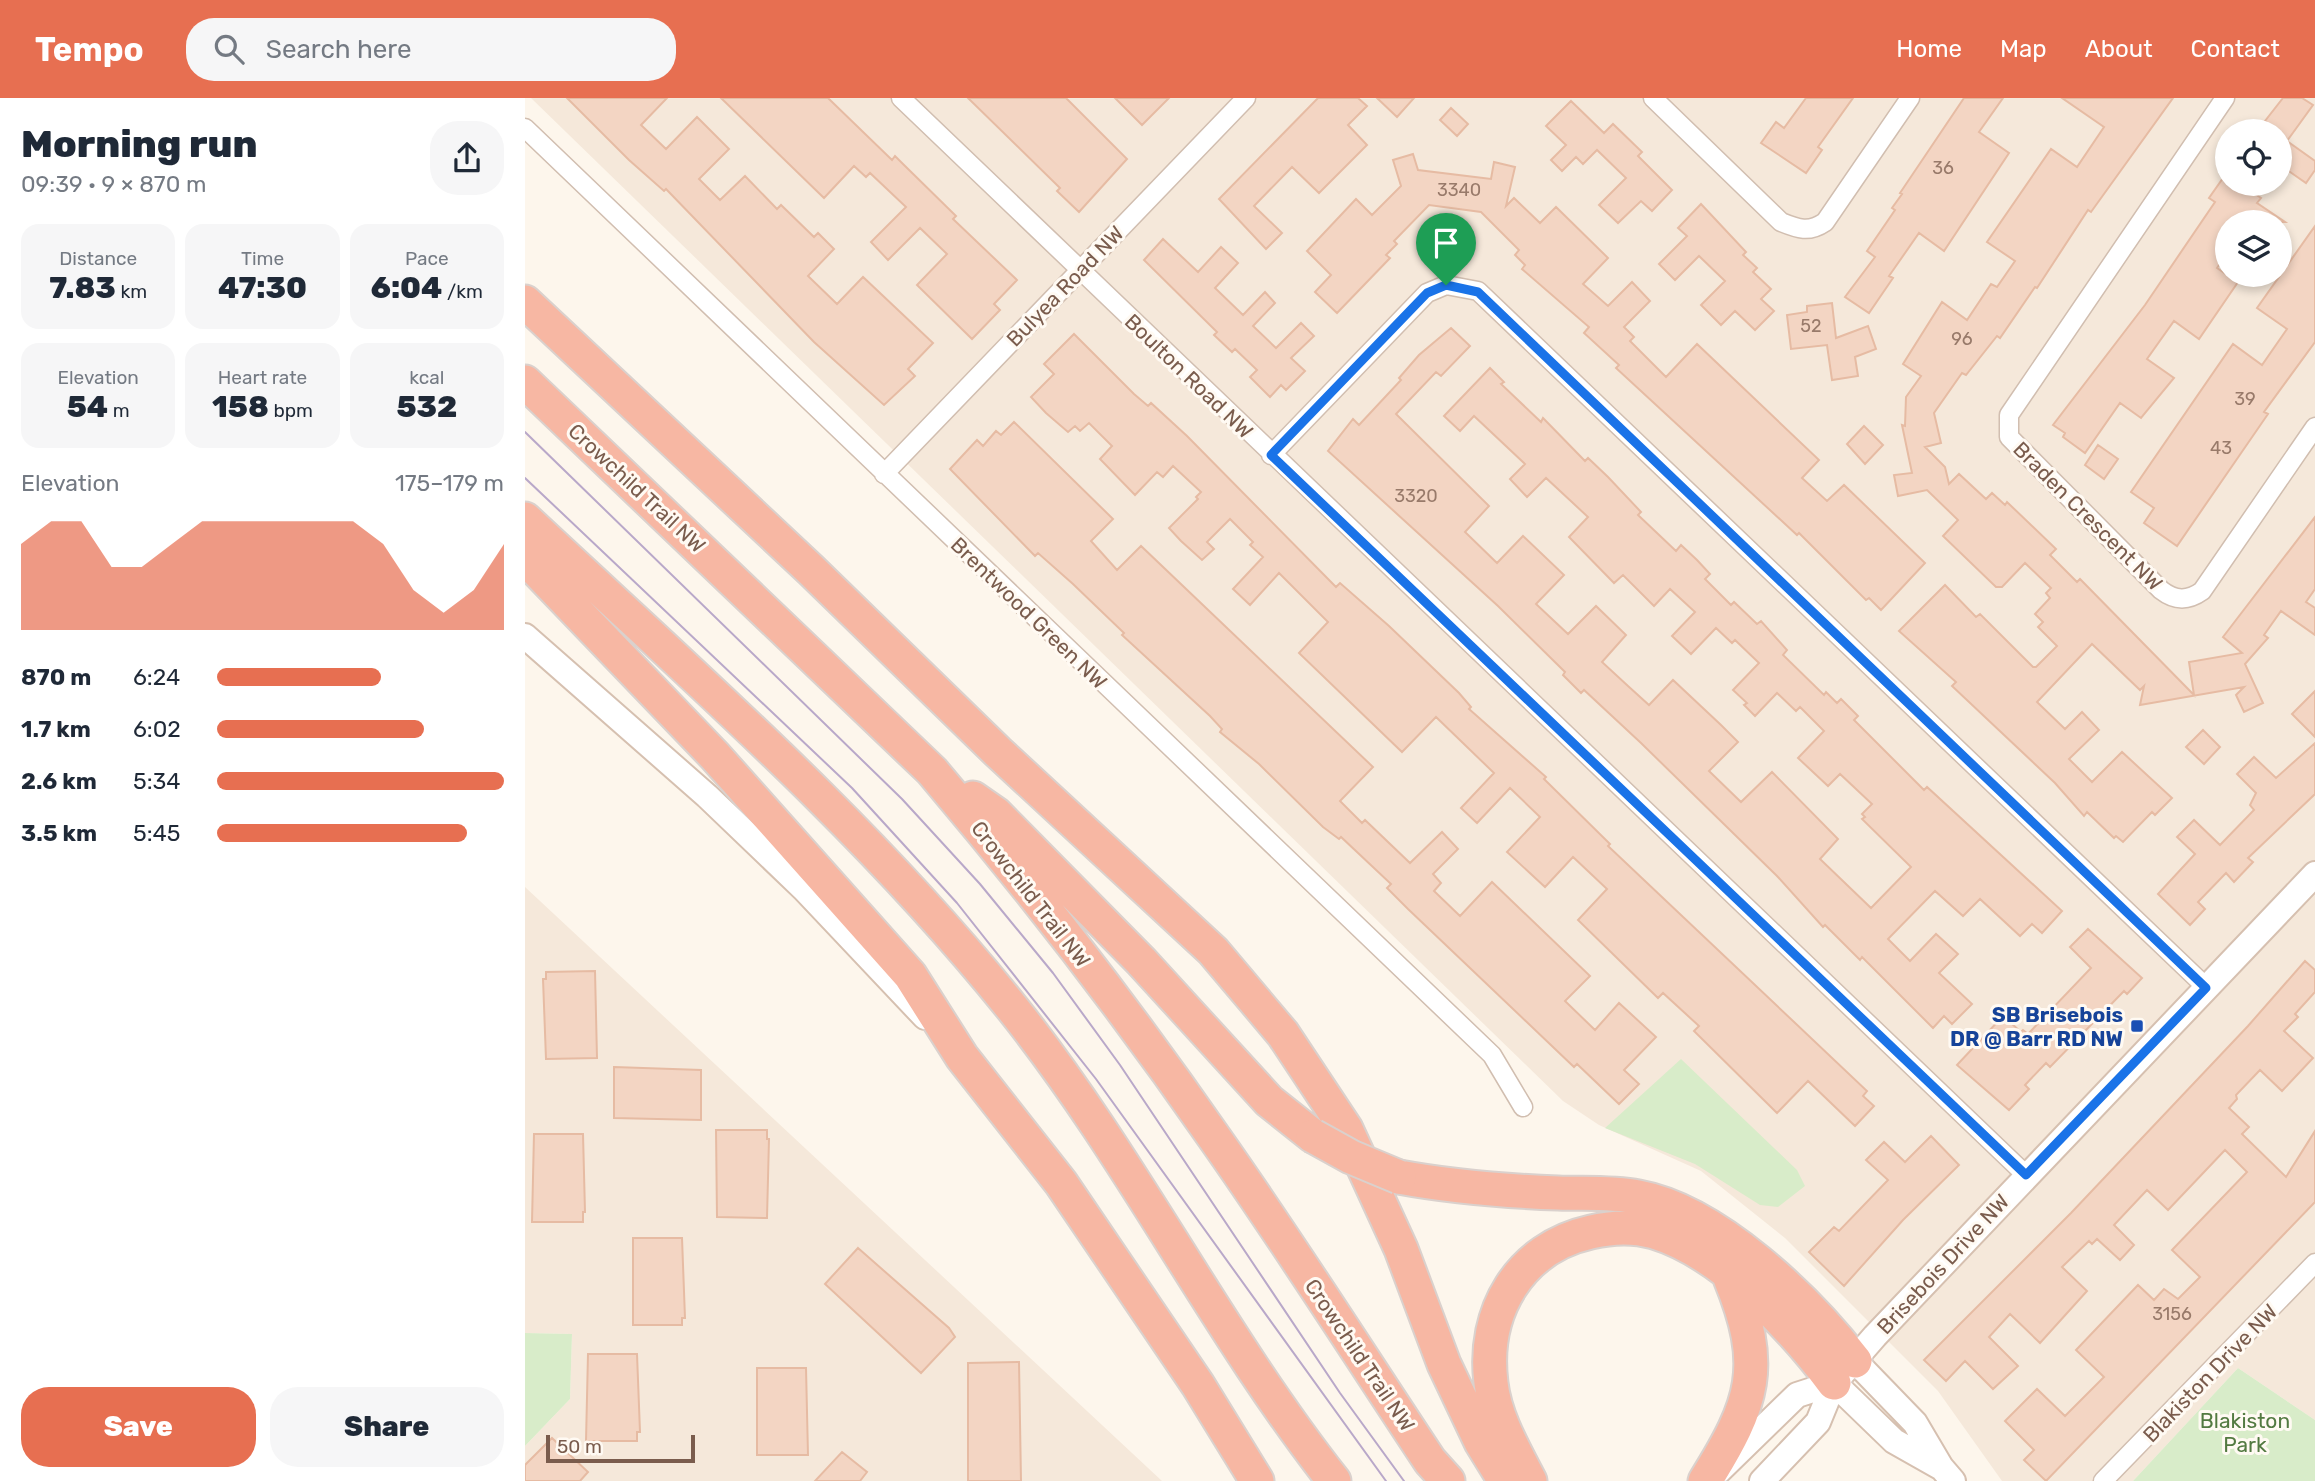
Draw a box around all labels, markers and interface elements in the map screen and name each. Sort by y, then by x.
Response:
search box [186,18,676,81]
text: Tempo [35,30,144,69]
icon: search [210,30,248,68]
text: Search here [266,34,412,65]
text: Home [1896,35,1962,63]
text: Map [2000,35,2047,63]
text: About [2085,35,2153,63]
text: Contact [2191,35,2280,63]
map controls [2215,119,2292,287]
button: locate [2215,119,2292,196]
text: Morning run [21,121,258,167]
button: share [430,121,504,195]
house number: 36 [1932,157,1954,179]
text: 09:39 · 9 × 870 m [21,170,206,198]
house number: 3340 [1437,179,1481,201]
button: layers [2215,210,2292,287]
pin [1416,213,1476,285]
street label: Bulyea Road NW [1001,221,1129,351]
icon: arrive [1427,224,1465,262]
text: Distance [59,247,137,270]
text: Time [241,247,284,270]
text: Pace [405,247,449,270]
text: 7.83 [49,270,116,306]
text: 47:30 [218,270,307,306]
text: 6:04 [371,270,442,306]
text: km [116,280,147,303]
text: /km [442,280,483,303]
street label: Boulton Road NW [1120,309,1258,443]
house number: 52 [1800,315,1822,337]
house number: 96 [1951,328,1973,350]
text: Elevation [57,366,139,389]
text: Heart rate [218,366,307,389]
text: kcal [409,366,444,389]
house number: 39 [2234,388,2256,410]
text: 54 [67,389,108,425]
text: 158 [212,389,269,425]
text: 532 [396,389,457,425]
text: m [108,399,130,422]
text: bpm [269,399,313,422]
street label: Crowchild Trail NW [563,418,711,558]
street label: Braden Crescent NW [2008,436,2168,596]
house number: 43 [2210,437,2232,459]
text: Elevation [21,469,120,497]
text: 175–179 m [395,469,504,497]
house number: 3320 [1394,485,1438,507]
street label: Brentwood Green NW [946,532,1112,694]
text: 870 m [21,663,91,691]
text: 6:24 [133,663,180,691]
text: 1.7 km [21,715,91,743]
text: 6:02 [133,715,181,743]
text: 2.6 km [21,767,97,795]
text: 5:34 [133,767,181,795]
street label: Crowchild Trail NW [966,816,1096,972]
text: 3.5 km [21,819,97,847]
text: 5:45 [133,819,181,847]
place label: SB Brisebois DR @ Barr RD NW [1950,1002,2123,1051]
marker: SB Brisebois DR @ Barr RD NW [2129,1018,2145,1034]
street label: Brisebois Drive NW [1872,1189,2014,1339]
street label: Crowchild Trail NW [1300,1274,1420,1436]
street label: Blakiston Drive NW [2138,1299,2282,1447]
house number: 3156 [2152,1303,2192,1325]
button: Save [21,1387,256,1467]
button: Share [270,1387,504,1467]
park label: Blakiston Park [2200,1408,2290,1457]
scale bar [546,1432,695,1464]
text: 50 m [557,1435,602,1458]

